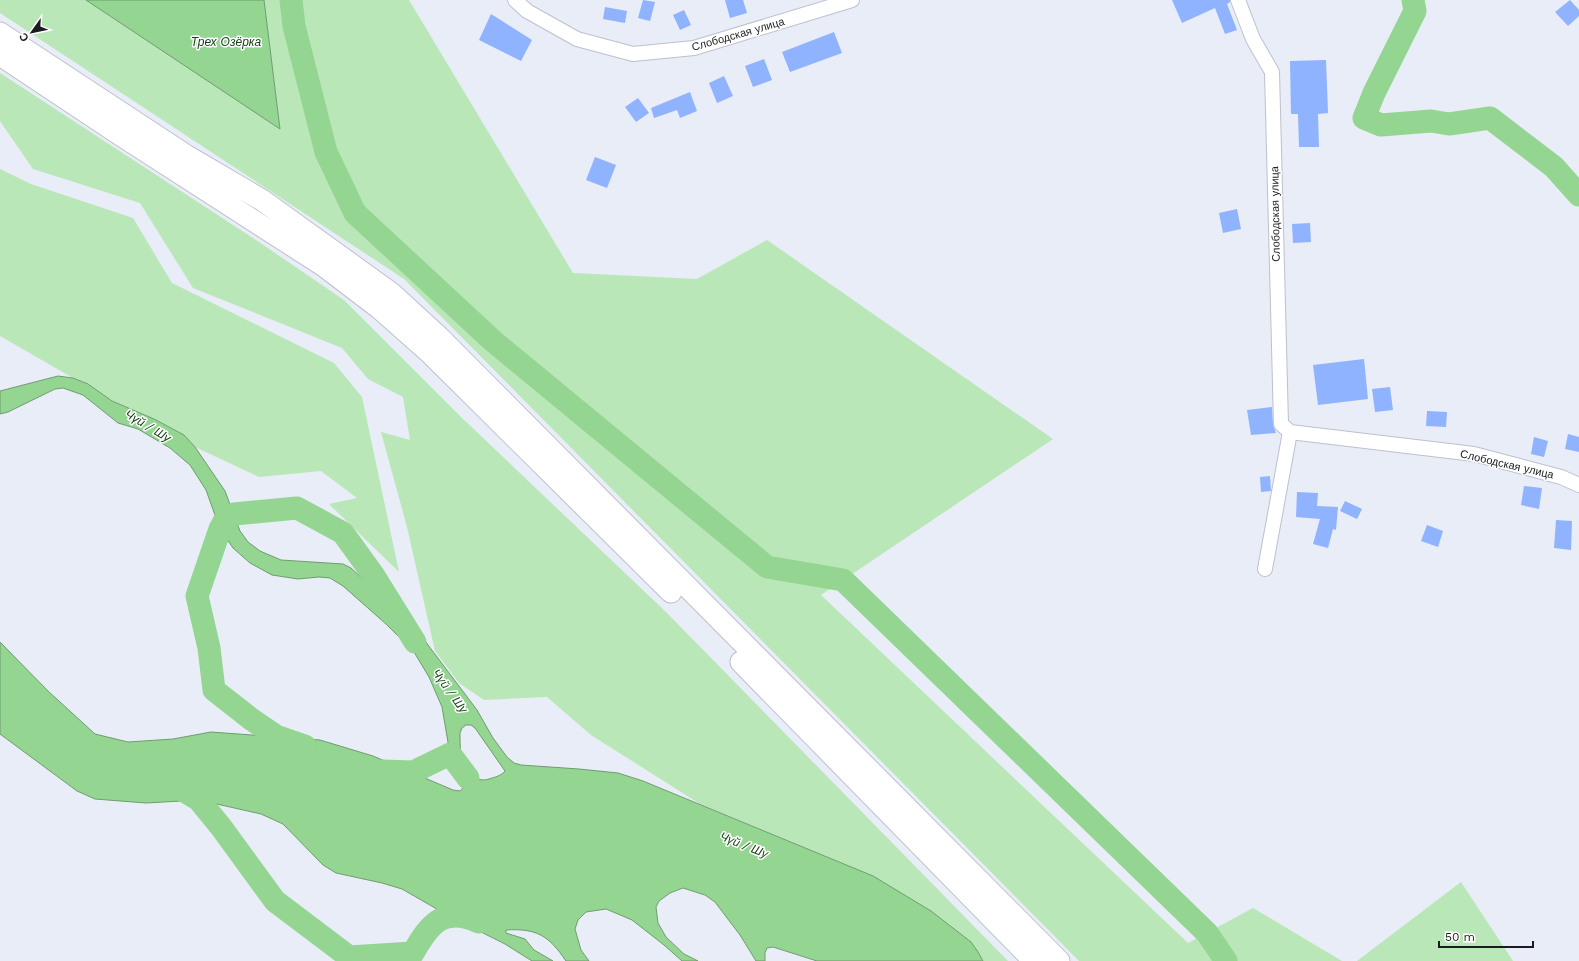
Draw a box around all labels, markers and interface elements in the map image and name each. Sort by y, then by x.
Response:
north arrow [12,12,52,52]
street label: Слободская улица [690,15,787,54]
text: С [16,30,32,44]
water label: Трех Озёрка [191,35,262,49]
street label: Слободская улица [1268,165,1283,262]
water label: Чүй / Шу [123,407,174,446]
street label: Слободская улица [1459,447,1556,482]
water label: Чүй / Шу [429,666,471,717]
water label: Чүй / Шу [718,829,771,861]
scale bar [1439,923,1533,949]
text: 50 m [1445,930,1475,944]

